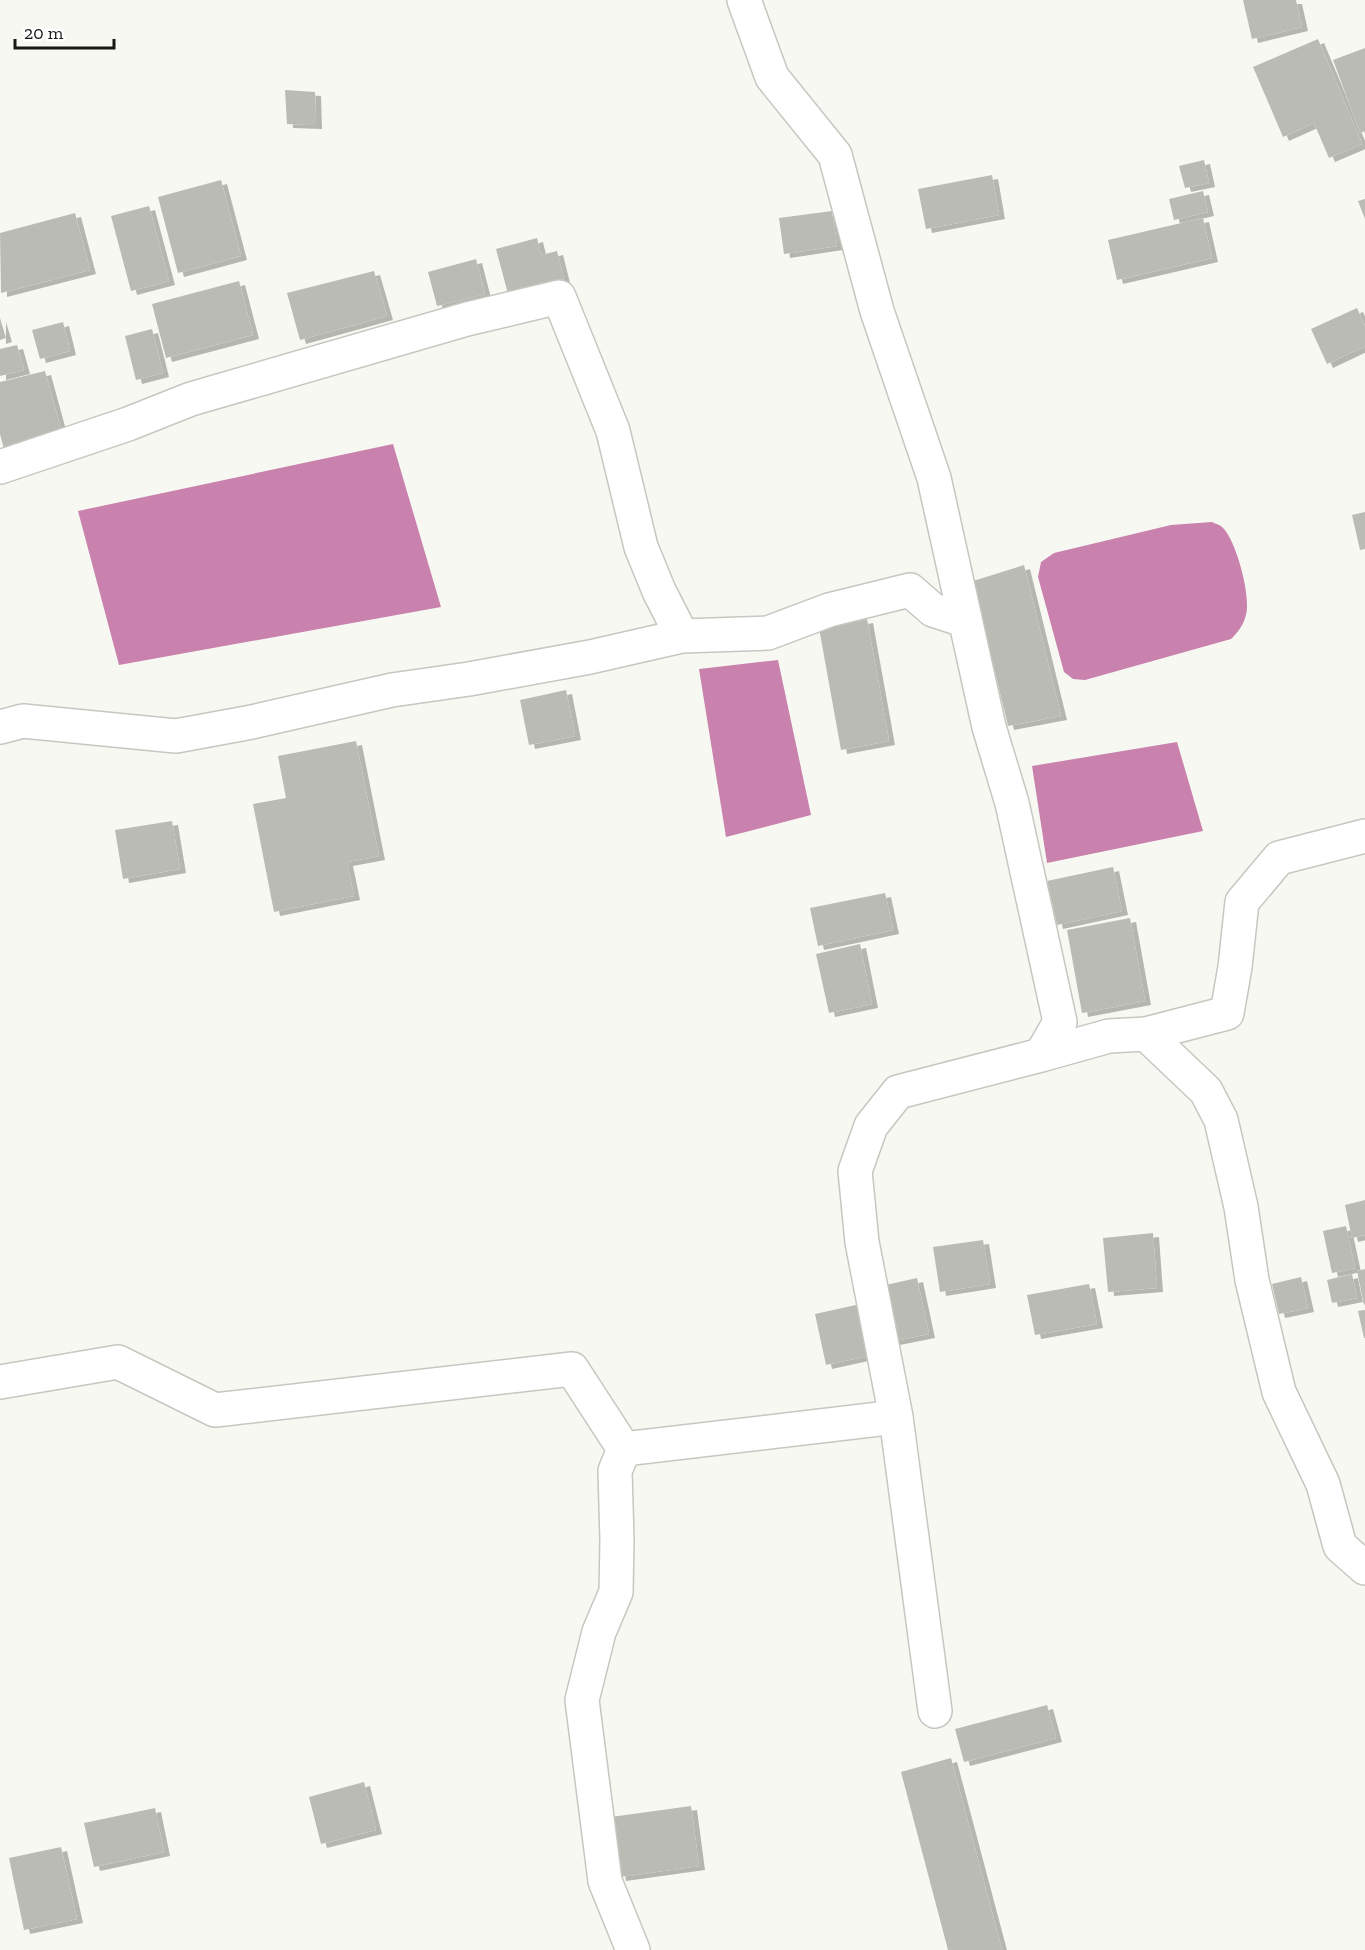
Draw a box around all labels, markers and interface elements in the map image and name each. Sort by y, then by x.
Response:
scale bar [15,12,114,50]
text: 20 m [24,22,64,44]

